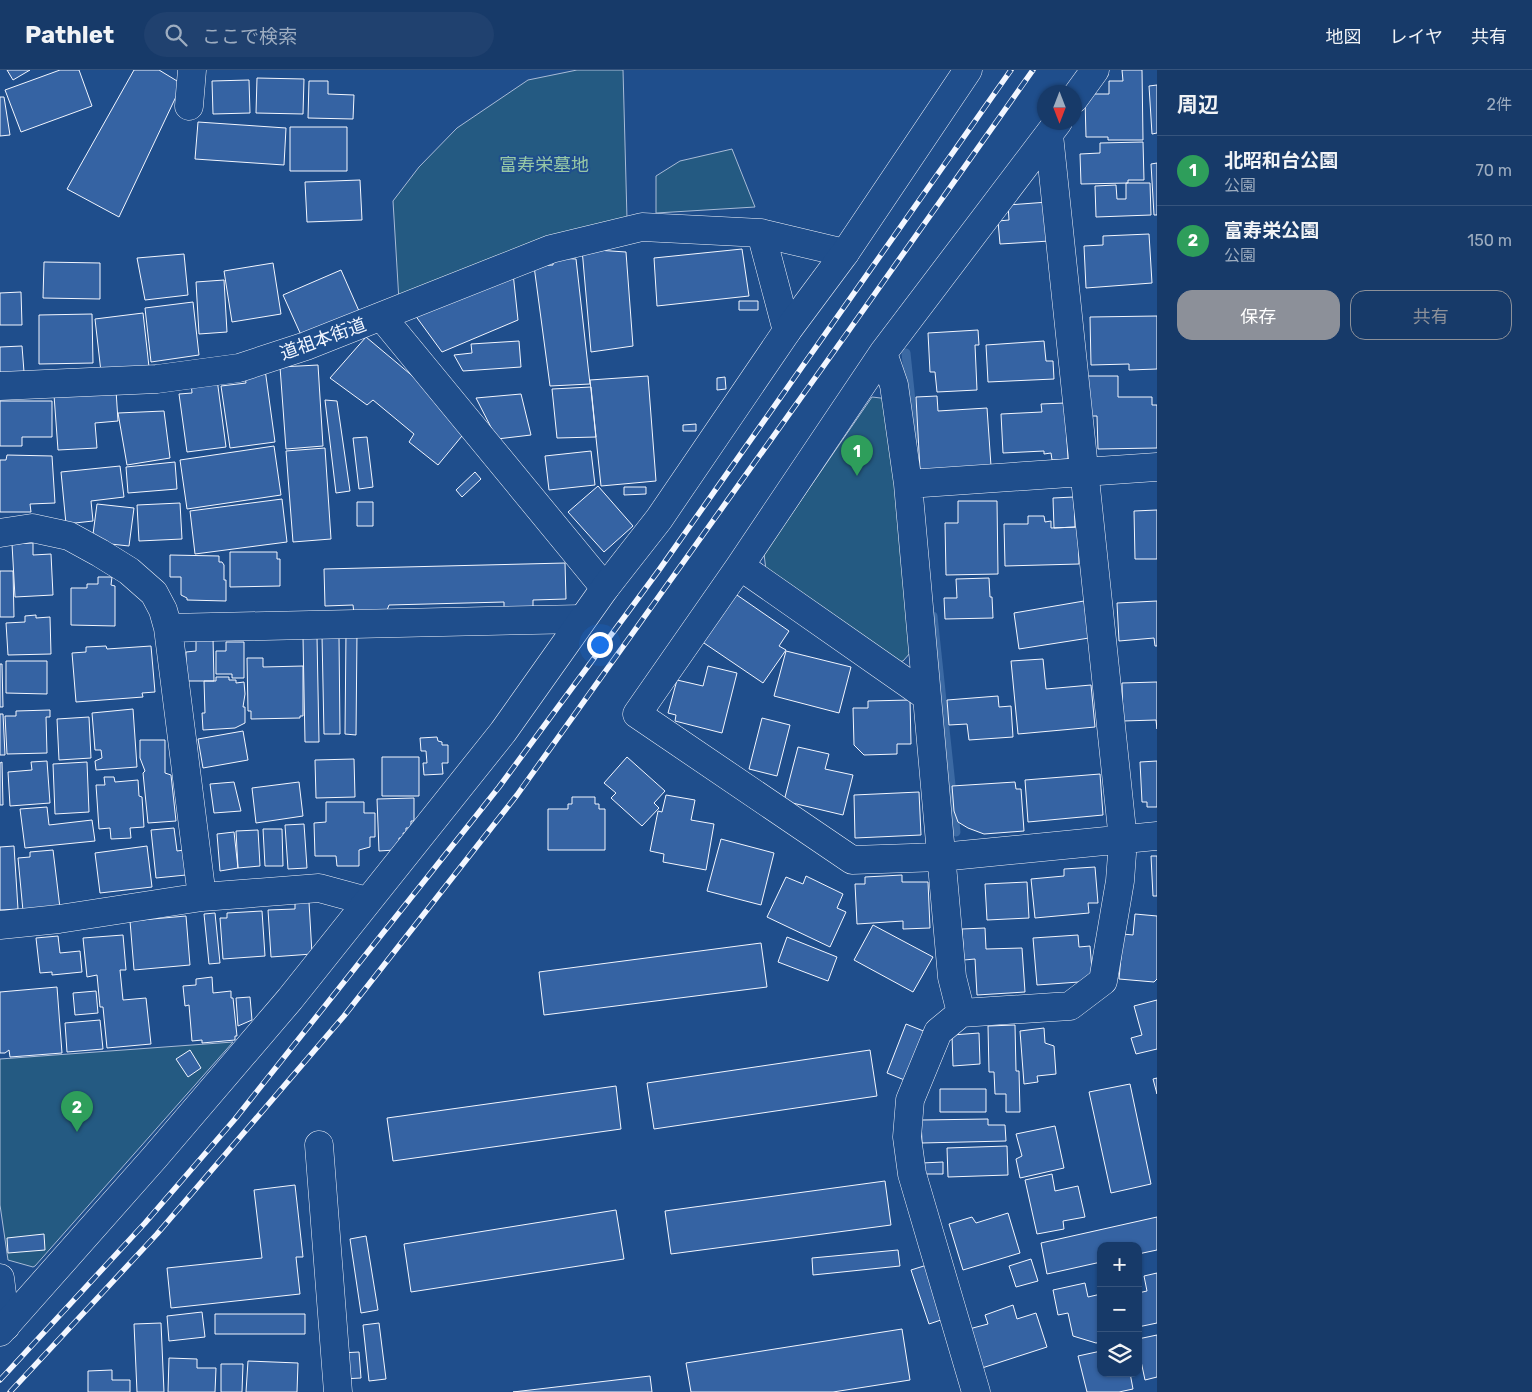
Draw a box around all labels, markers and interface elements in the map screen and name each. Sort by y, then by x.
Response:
search box [144,12,494,57]
text: Pathlet [25,21,114,49]
icon: search [162,21,190,49]
text: ここで検索 [202,25,297,48]
text: 地図 [1326,26,1362,48]
text: レイヤ [1390,26,1443,48]
text: 共有 [1471,26,1507,48]
north arrow [1037,85,1082,130]
text: 周辺 [1177,92,1219,117]
text: 2件 [1487,95,1512,114]
text: 北昭和台公園 [1224,149,1338,172]
park label: 富寿栄墓地 [499,154,589,176]
text: 1 [1189,161,1197,180]
text: 70 m [1475,161,1512,180]
text: 公園 [1224,176,1256,195]
text: 富寿栄公園 [1224,219,1319,242]
text: 2 [1188,231,1198,250]
text: 150 m [1467,231,1512,250]
text: 公園 [1224,246,1256,265]
button: 保存 [1177,290,1340,340]
button: 共有 [1350,290,1512,340]
street label: 道祖本街道 [277,313,369,365]
pin: 1 [841,435,873,476]
your location [587,632,613,658]
pin: 2 [61,1091,93,1132]
map controls [1097,1242,1142,1377]
button: + [1097,1242,1142,1287]
button: − [1097,1287,1142,1332]
button: layers [1097,1332,1142,1377]

